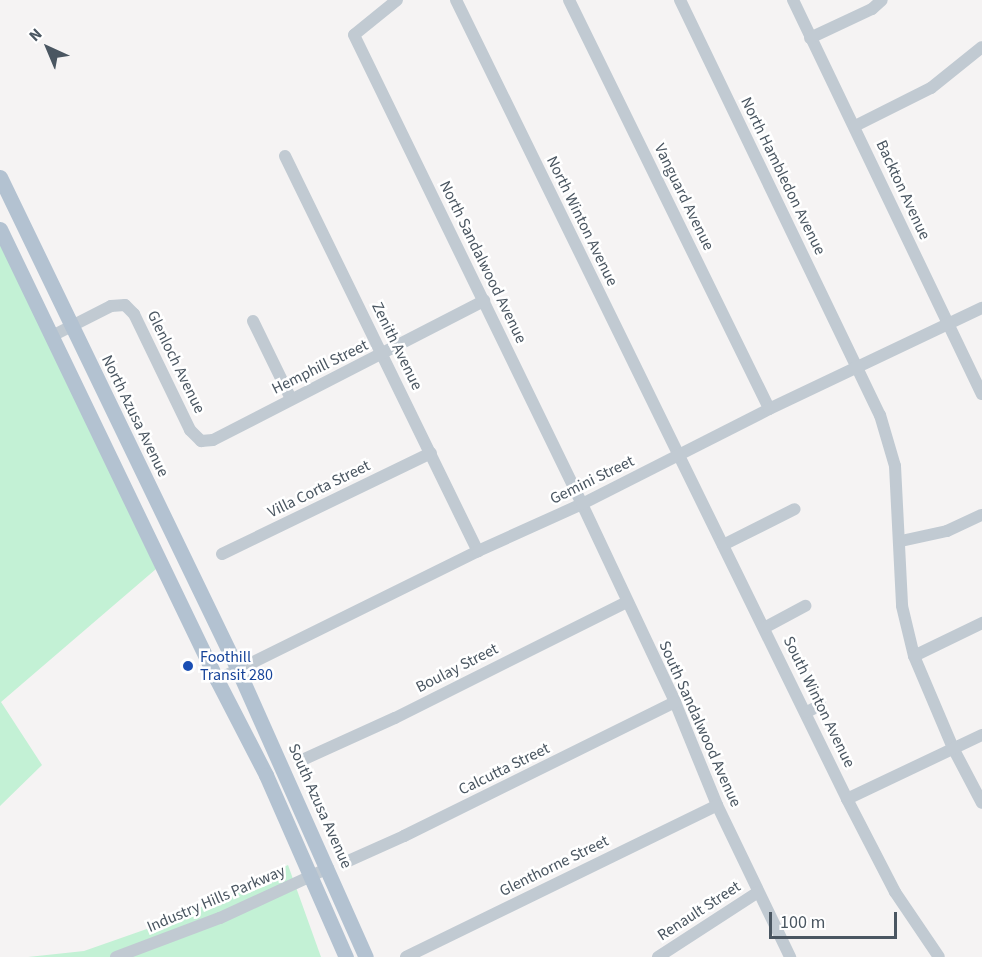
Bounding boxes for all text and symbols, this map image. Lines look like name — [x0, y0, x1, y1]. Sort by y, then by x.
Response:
north arrow — [18, 18, 78, 78]
text: N — [24, 23, 47, 47]
street label: North Hambledon Avenue — [736, 94, 830, 258]
street label: Backton Avenue — [872, 137, 934, 243]
street label: Vanguard Avenue — [650, 141, 718, 253]
street label: North Winton Avenue — [542, 153, 622, 289]
street label: North Sandalwood Avenue — [435, 178, 531, 346]
street label: Zenith Avenue — [367, 299, 427, 393]
street label: Glenloch Avenue — [143, 308, 209, 416]
street label: Hemphill Street — [269, 335, 371, 399]
street label: North Azusa Avenue — [97, 352, 173, 480]
street label: Gemini Street — [547, 451, 637, 509]
street label: Villa Corta Street — [265, 456, 373, 522]
street label: South Winton Avenue — [779, 633, 859, 771]
street label: South Sandalwood Avenue — [655, 638, 745, 810]
street label: Boulay Street — [413, 639, 501, 697]
place label: Foothill Transit 280 — [200, 647, 273, 685]
marker: Foothill Transit 280 — [181, 659, 195, 673]
street label: Calcutta Street — [455, 739, 553, 799]
street label: South Azusa Avenue — [284, 741, 356, 871]
street label: Glenthorne Street — [496, 831, 612, 901]
street label: Industry Hills Parkway — [144, 861, 288, 937]
street label: Renault Street — [654, 877, 744, 945]
scale bar — [772, 900, 900, 938]
text: 100 m — [780, 910, 825, 935]

